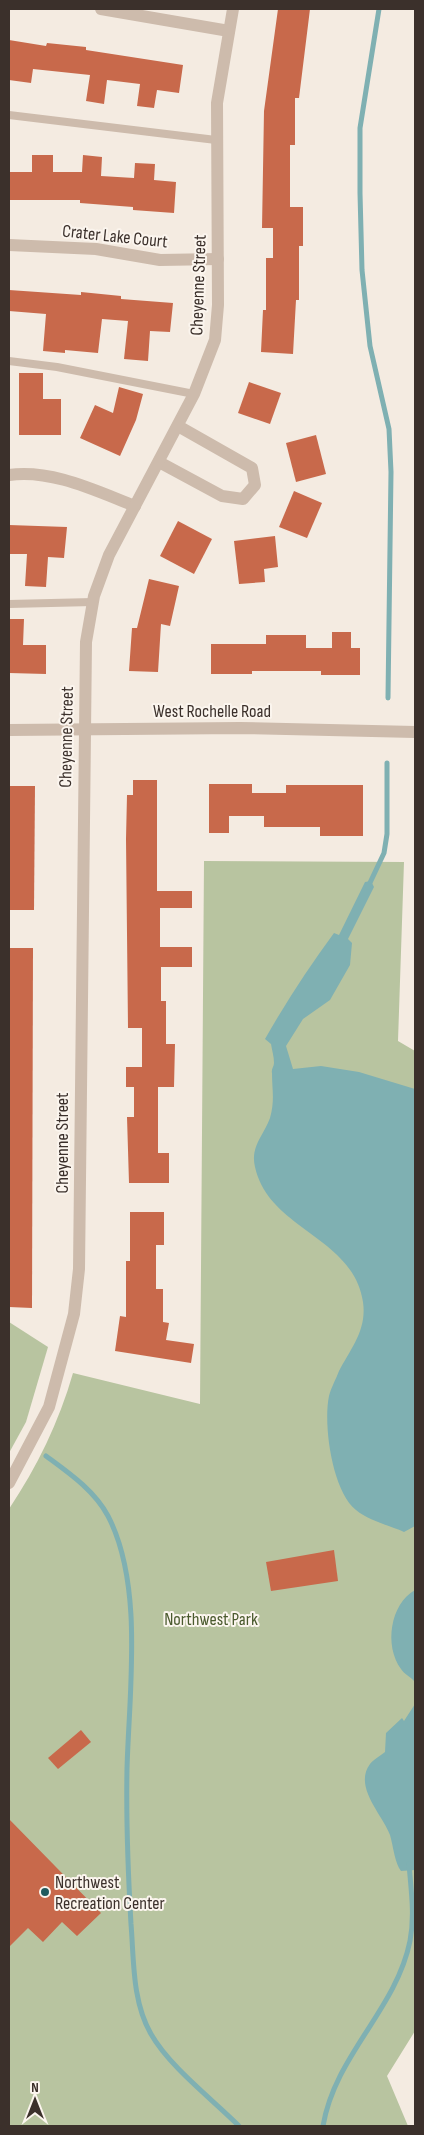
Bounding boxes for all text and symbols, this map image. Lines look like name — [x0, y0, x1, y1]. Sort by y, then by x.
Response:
street label: Crater Lake Court — [61, 221, 169, 253]
street label: Cheyenne Street — [186, 234, 211, 336]
street label: Cheyenne Street — [55, 686, 78, 788]
street label: West Rochelle Road — [153, 701, 271, 722]
street label: Cheyenne Street — [52, 1092, 73, 1194]
park label: Northwest Park — [164, 1609, 258, 1630]
place label: Northwest Recreation Center — [55, 1872, 165, 1914]
marker: Northwest Recreation Center — [39, 1886, 51, 1898]
north arrow — [10, 2075, 60, 2125]
text: N — [31, 2079, 39, 2096]

